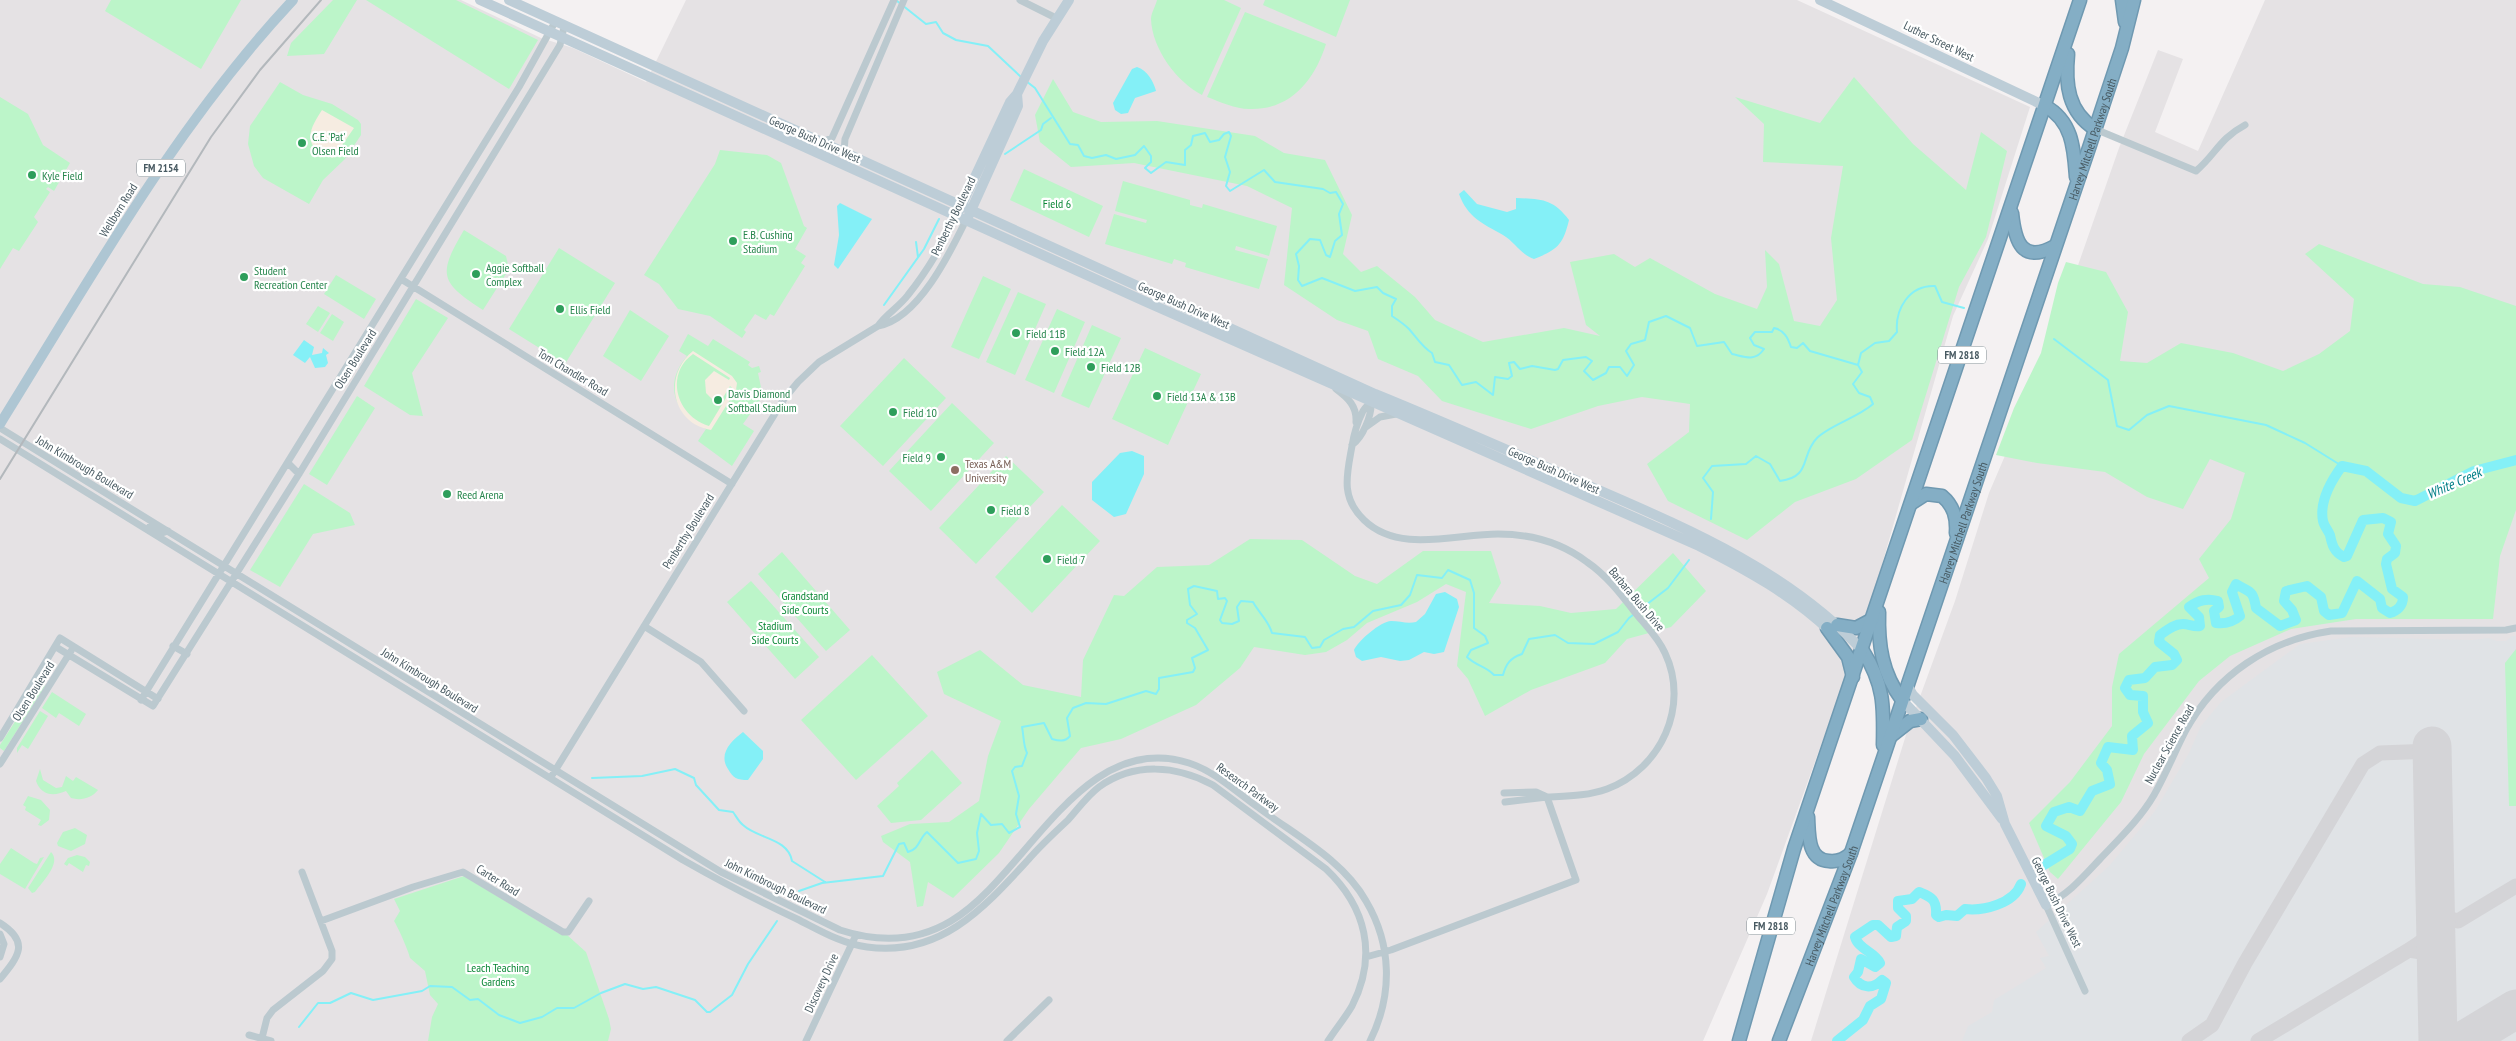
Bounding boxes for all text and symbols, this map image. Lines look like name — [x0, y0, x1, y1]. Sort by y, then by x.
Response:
street label: Luther Street West — [1901, 17, 1977, 65]
street label: Harvey Mitchell Parkway South — [2065, 76, 2119, 202]
street label: George Bush Drive West — [767, 112, 864, 166]
place label: C.E. 'Pat' Olsen Field — [312, 129, 359, 158]
marker: C.E. 'Pat' Olsen Field — [296, 137, 308, 149]
road number: FM 2154 — [137, 160, 185, 177]
place label: Kyle Field — [42, 168, 83, 183]
marker: Kyle Field — [26, 169, 38, 181]
street label: Penberthy Boulevard — [927, 174, 979, 258]
street label: Wellborn Road — [96, 181, 140, 239]
park label: Field 6 — [1043, 196, 1071, 211]
place label: E.B. Cushing Stadium — [743, 227, 793, 256]
marker: E.B. Cushing Stadium — [727, 235, 739, 247]
place label: Aggie Softball Complex — [486, 260, 544, 289]
place label: Student Recreation Center — [254, 263, 328, 292]
marker: Aggie Softball Complex — [470, 268, 482, 280]
marker: Student Recreation Center — [238, 271, 250, 283]
street label: George Bush Drive West — [1136, 278, 1233, 332]
place label: Ellis Field — [570, 302, 610, 317]
marker: Ellis Field — [554, 303, 566, 315]
street label: Olsen Boulevard — [331, 326, 379, 392]
place label: Field 11B — [1026, 326, 1066, 341]
marker: Field 11B — [1010, 327, 1022, 339]
place label: Field 12A — [1065, 344, 1105, 359]
street label: Tom Chandler Road — [535, 345, 611, 399]
marker: Field 12A — [1049, 345, 1061, 357]
road number: FM 2818 — [1938, 346, 1986, 364]
place label: Field 12B — [1101, 360, 1141, 375]
marker: Field 12B — [1085, 361, 1097, 373]
place label: Davis Diamond Softball Stadium — [728, 386, 797, 415]
place label: Field 13A & 13B — [1167, 389, 1236, 404]
marker: Field 13A & 13B — [1151, 390, 1163, 402]
marker: Davis Diamond Softball Stadium — [712, 394, 724, 406]
place label: Field 10 — [903, 405, 937, 420]
marker: Field 10 — [887, 406, 899, 418]
street label: John Kimbrough Boulevard — [33, 431, 136, 502]
street label: George Bush Drive West — [1506, 443, 1603, 497]
place label: Field 9 — [903, 450, 931, 465]
marker: Field 9 — [935, 451, 947, 463]
place label: Texas A&M University — [965, 456, 1011, 485]
street label: Harvey Mitchell Parkway South — [1935, 460, 1990, 585]
water label: White Creek — [2424, 462, 2486, 503]
marker: Texas A&M University — [949, 464, 961, 476]
place label: Reed Arena — [457, 487, 504, 502]
marker: Reed Arena — [441, 488, 453, 500]
street label: Penberthy Boulevard — [659, 491, 717, 571]
place label: Field 8 — [1001, 503, 1029, 518]
marker: Field 8 — [985, 504, 997, 516]
place label: Field 7 — [1057, 552, 1085, 567]
marker: Field 7 — [1041, 553, 1053, 565]
street label: Barbara Bush Drive — [1606, 564, 1668, 634]
park label: Grandstand Side Courts — [781, 588, 829, 617]
park label: Stadium Side Courts — [752, 618, 798, 647]
street label: John Kimbrough Boulevard — [378, 644, 481, 716]
street label: Olsen Boulevard — [9, 658, 57, 724]
street label: Nuclear Science Road — [2141, 702, 2197, 786]
street label: Research Parkway — [1214, 759, 1283, 815]
street label: Harvey Mitchell Parkway South — [1801, 844, 1860, 968]
street label: George Bush Drive West — [2029, 854, 2086, 950]
street label: John Kimbrough Boulevard — [722, 855, 829, 917]
street label: Carter Road — [474, 861, 522, 899]
road number: FM 2818 — [1747, 918, 1795, 934]
street label: Discovery Drive — [801, 951, 841, 1015]
park label: Leach Teaching Gardens — [467, 960, 529, 989]

